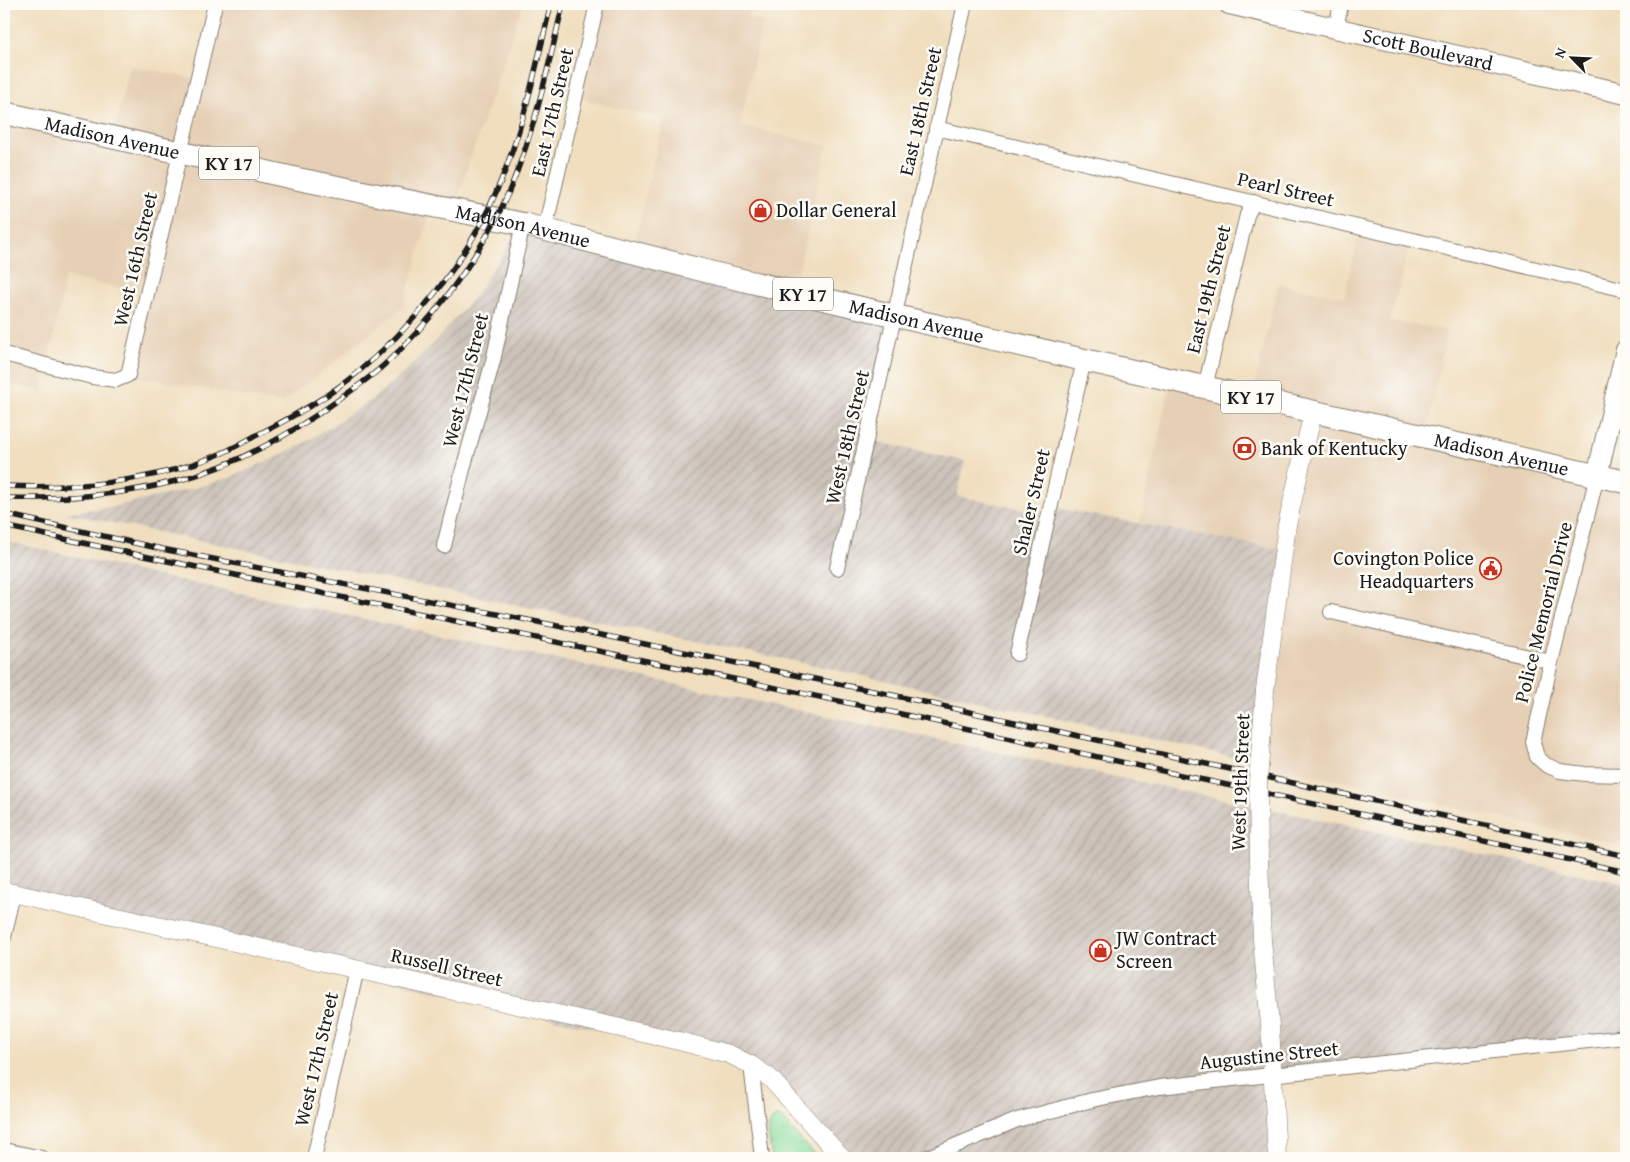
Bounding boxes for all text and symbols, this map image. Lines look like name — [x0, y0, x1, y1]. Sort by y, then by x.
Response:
street label: Scott Boulevard — [1360, 20, 1496, 77]
north arrow — [1548, 32, 1598, 82]
street label: East 18th Street — [891, 44, 948, 178]
text: N — [1549, 44, 1571, 61]
street label: East 17th Street — [523, 45, 580, 179]
street label: Madison Avenue — [42, 108, 183, 166]
road number: KY 17 — [199, 146, 259, 180]
street label: Pearl Street — [1235, 163, 1337, 214]
street label: West 16th Street — [105, 189, 164, 329]
place label: Dollar General — [776, 195, 897, 224]
street label: Madison Avenue — [453, 196, 594, 255]
shop icon: Dollar General — [748, 198, 772, 222]
street label: East 19th Street — [1178, 222, 1237, 356]
road number: KY 17 — [773, 278, 833, 310]
street label: Madison Avenue — [846, 290, 987, 350]
street label: West 17th Street — [434, 310, 495, 450]
street label: West 18th Street — [817, 367, 876, 507]
road number: KY 17 — [1221, 381, 1281, 414]
street label: Madison Avenue — [1431, 424, 1572, 483]
place label: Bank of Kentucky — [1261, 433, 1408, 462]
bank icon: Bank of Kentucky — [1233, 436, 1257, 460]
street label: Shaler Street — [1004, 446, 1057, 558]
street label: Police Memorial Drive — [1506, 518, 1579, 705]
place label: Covington Police Headquarters — [1333, 543, 1474, 595]
public building icon: Covington Police Headquarters — [1478, 557, 1502, 581]
street label: West 19th Street — [1223, 713, 1256, 851]
place label: JW Contract Screen — [1113, 923, 1217, 975]
shop icon: JW Contract Screen — [1088, 938, 1112, 962]
street label: Russell Street — [388, 940, 506, 993]
street label: West 17th Street — [286, 989, 345, 1129]
street label: Augustine Street — [1198, 1033, 1340, 1076]

